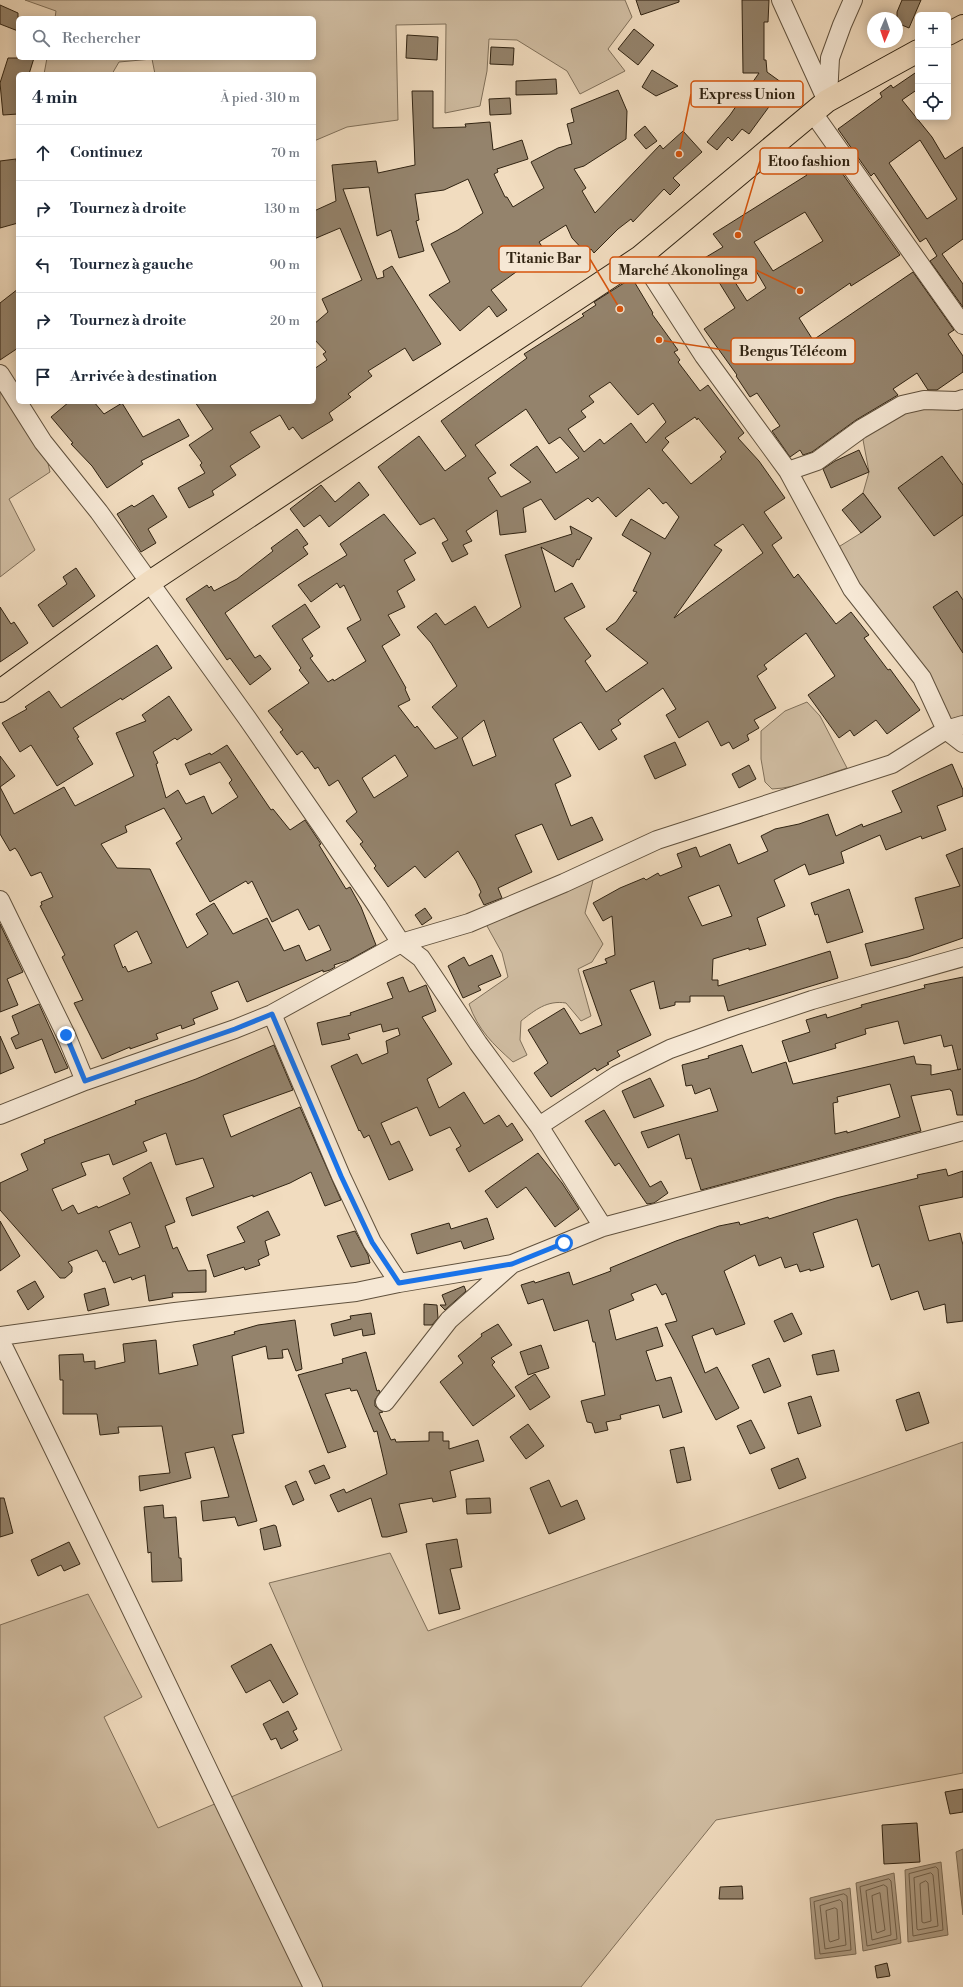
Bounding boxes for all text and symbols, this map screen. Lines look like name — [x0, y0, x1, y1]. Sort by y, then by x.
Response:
north arrow — [867, 12, 903, 48]
map controls — [915, 12, 951, 120]
button: + — [915, 12, 951, 48]
search box — [16, 16, 316, 60]
icon: search — [30, 27, 52, 49]
text: Rechercher — [62, 29, 141, 48]
button: − — [915, 48, 951, 84]
callout: Express Union — [691, 81, 803, 107]
button: locate — [915, 84, 951, 120]
text: Express Union — [699, 86, 796, 104]
text: 4 min — [32, 87, 77, 109]
text: À pied · 310 m — [220, 90, 300, 106]
icon: ahead — [32, 142, 54, 164]
text: Continuez — [70, 143, 142, 162]
text: 70 m — [271, 145, 300, 161]
callout: Etoo fashion — [760, 148, 858, 174]
text: Etoo fashion — [768, 153, 850, 171]
icon: right — [32, 198, 54, 220]
text: Tournez à droite — [70, 199, 186, 218]
text: 130 m — [265, 201, 300, 217]
callout: Titanic Bar — [499, 246, 590, 272]
text: Titanic Bar — [506, 250, 582, 268]
icon: left — [32, 254, 54, 276]
text: Tournez à gauche — [70, 255, 193, 274]
text: 90 m — [269, 257, 300, 273]
callout: Marché Akonolinga — [610, 257, 756, 283]
text: Marché Akonolinga — [618, 262, 748, 280]
icon: right — [32, 310, 54, 332]
text: Tournez à droite — [70, 311, 186, 330]
text: 20 m — [270, 313, 300, 329]
callout: Bengus Télécom — [731, 338, 855, 364]
text: Bengus Télécom — [739, 343, 847, 361]
icon: arrive — [32, 366, 54, 388]
text: Arrivée à destination — [70, 367, 217, 386]
route end — [57, 1026, 75, 1044]
route start — [555, 1234, 573, 1252]

